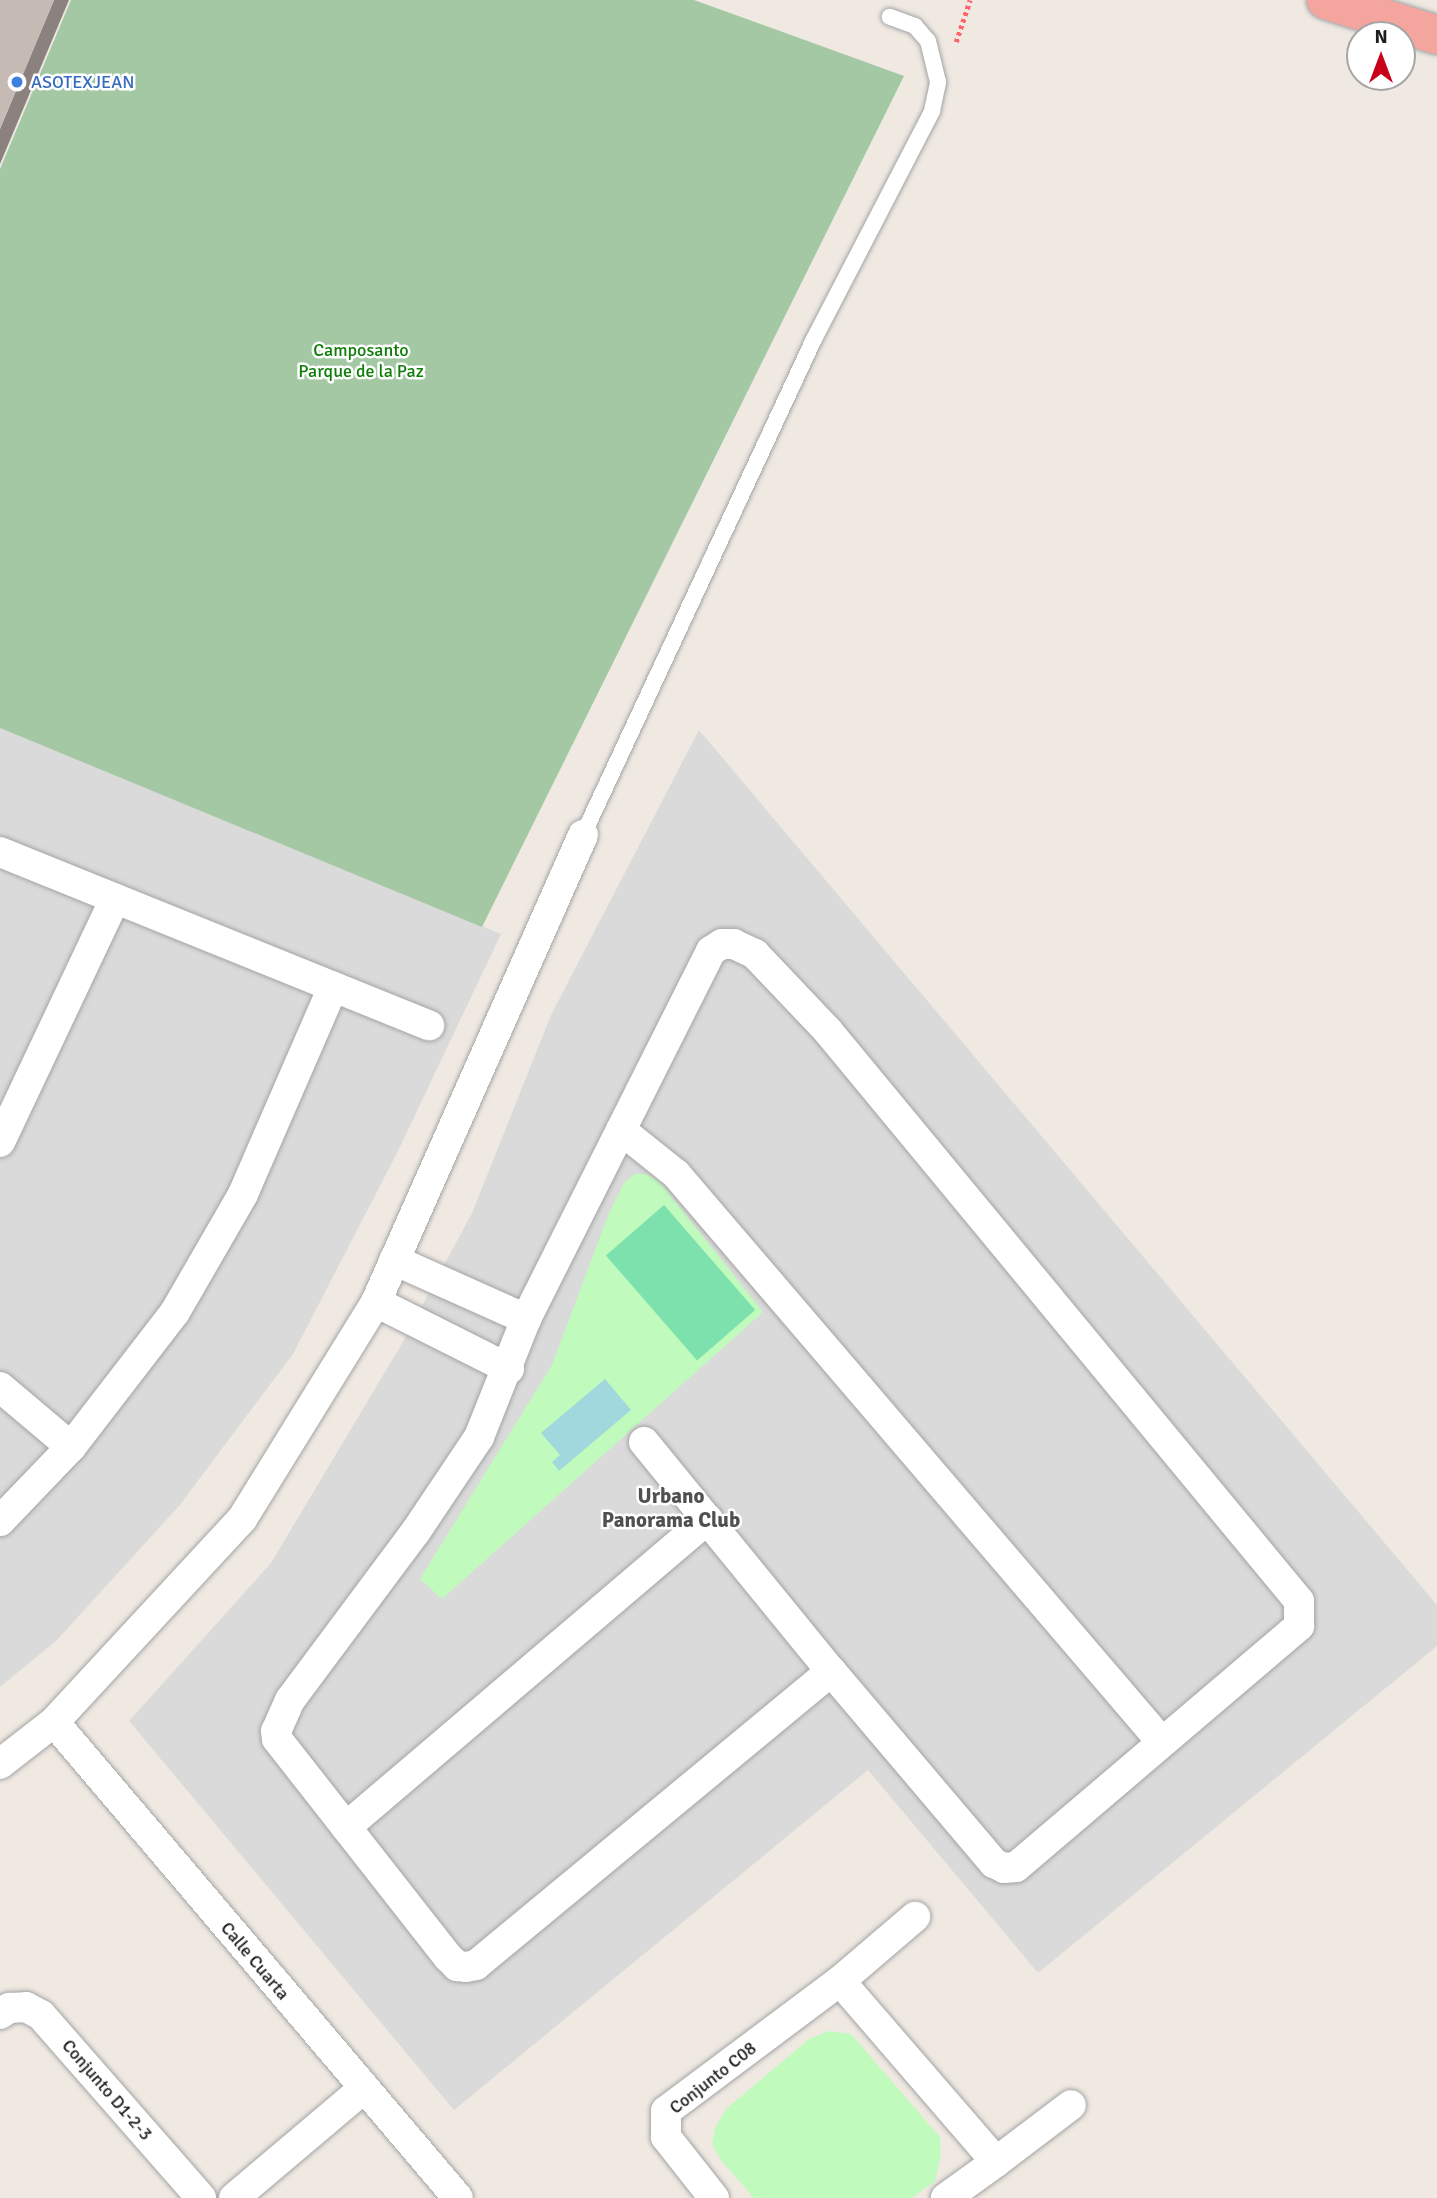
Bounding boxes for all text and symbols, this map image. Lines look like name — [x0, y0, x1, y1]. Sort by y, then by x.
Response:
north arrow — [1346, 21, 1416, 91]
text: N — [1374, 25, 1388, 49]
place label: ASOTEXJEAN — [31, 71, 134, 93]
marker: ASOTEXJEAN — [9, 74, 25, 90]
park label: Camposanto Parque de la Paz — [298, 340, 424, 382]
district label: Urbano Panorama Club — [602, 1483, 740, 1533]
street label: Calle Cuarta — [216, 1918, 294, 2004]
street label: Conjunto D1-2-3 — [57, 2035, 157, 2145]
street label: Conjunto C08 — [665, 2037, 761, 2119]

